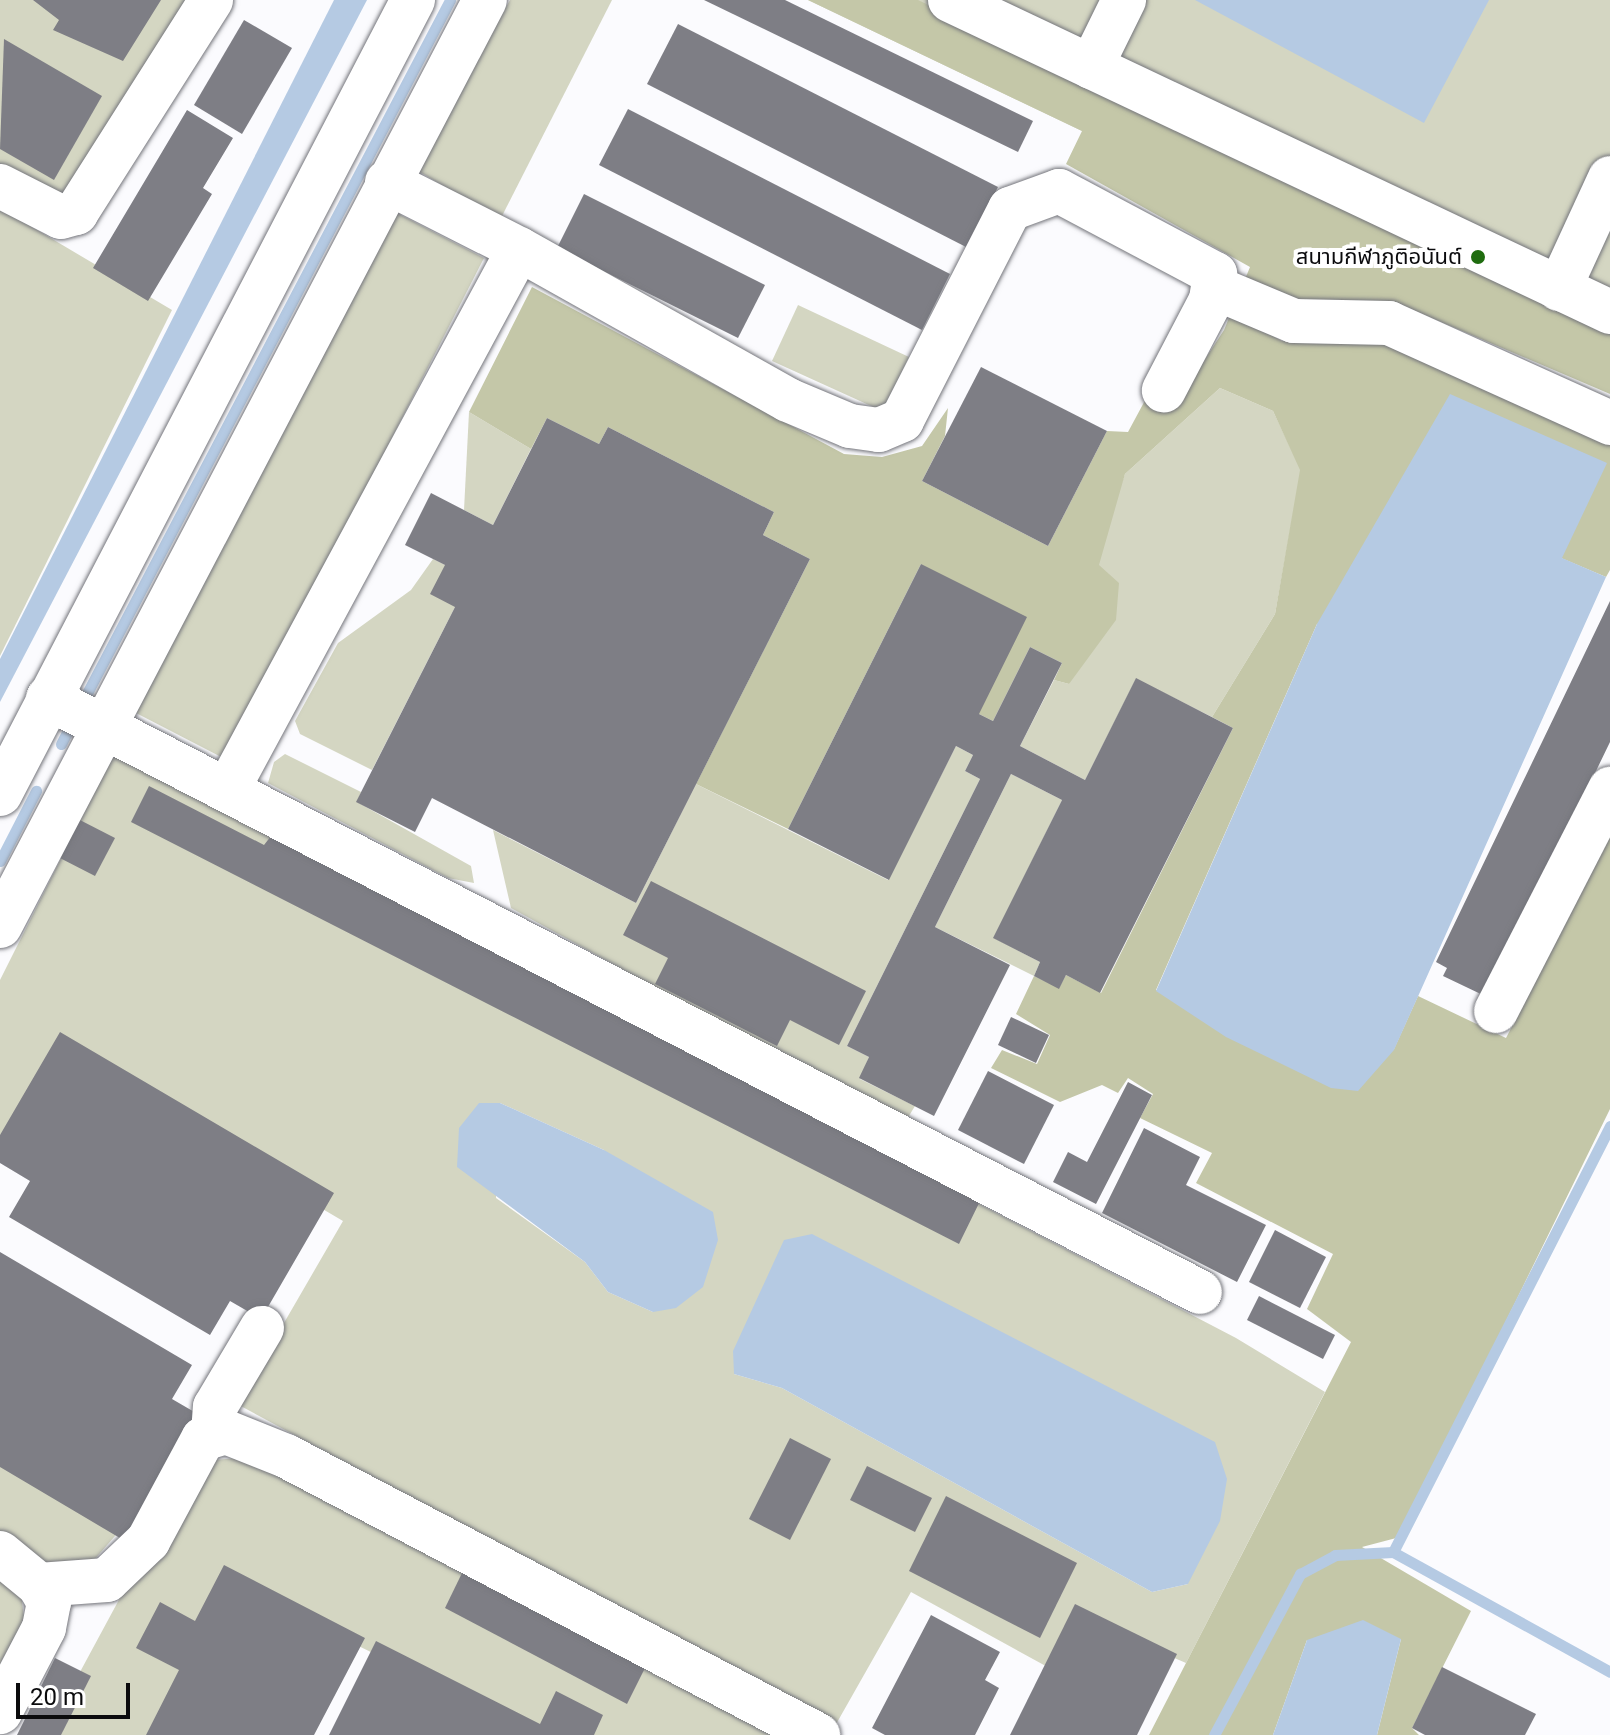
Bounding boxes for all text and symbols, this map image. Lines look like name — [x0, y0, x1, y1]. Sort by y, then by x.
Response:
place label: สนามกีฬาภูติอนันต์ — [1296, 244, 1462, 270]
marker: สนามกีฬาภูติอนันต์ — [1469, 248, 1487, 266]
scale bar — [20, 1667, 134, 1717]
text: 20 m — [30, 1683, 84, 1711]

